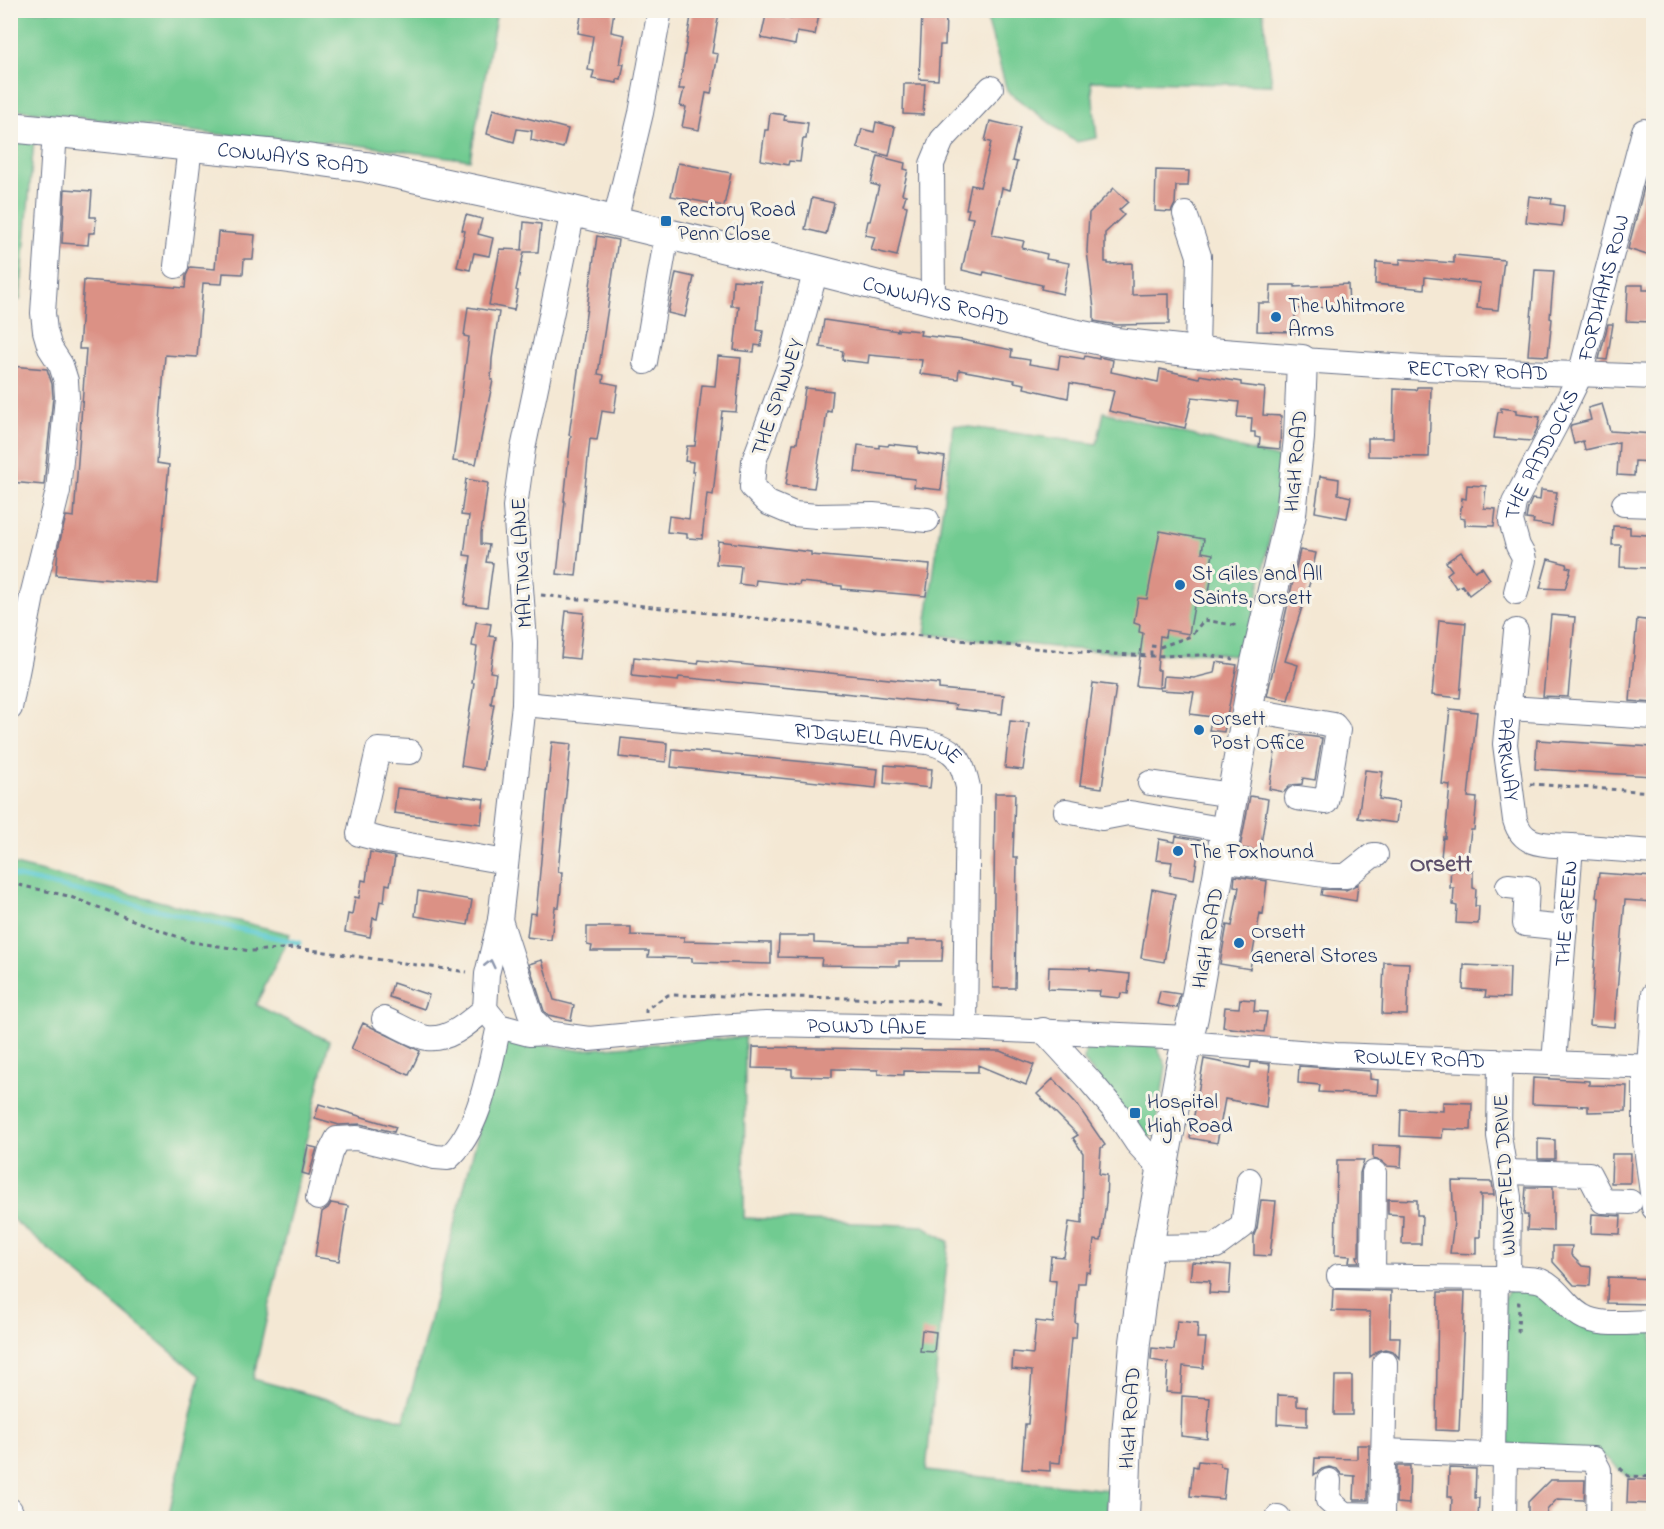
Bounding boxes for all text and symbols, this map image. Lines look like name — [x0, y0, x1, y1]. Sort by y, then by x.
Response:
street label: CONWAY'S ROAD — [216, 136, 371, 184]
place label: Rectory Road Penn Close — [678, 196, 796, 250]
street label: FORDHAMS ROW — [1571, 212, 1638, 365]
marker: Rectory Road Penn Close — [659, 214, 673, 228]
street label: CONWAYS ROAD — [859, 269, 1012, 336]
place label: The Whitmore Arms — [1288, 292, 1405, 346]
marker: The Whitmore Arms — [1269, 310, 1283, 324]
street label: THE SPINNEY — [745, 335, 813, 460]
street label: RECTORY ROAD — [1406, 354, 1549, 390]
street label: THE PADDOCKS — [1499, 385, 1588, 522]
street label: HIGH ROAD — [1278, 409, 1316, 513]
street label: MALTING LANE — [505, 497, 541, 629]
place label: St Giles and All Saints, Orsett — [1192, 560, 1322, 614]
marker: St Giles and All Saints, Orsett — [1173, 578, 1187, 592]
place label: Orsett Post Office — [1211, 705, 1305, 759]
street label: RIDGWELL AVENUE — [793, 716, 969, 772]
street label: PARKWAY — [1488, 716, 1525, 804]
marker: Orsett Post Office — [1192, 723, 1206, 737]
place label: The Foxhound — [1190, 838, 1314, 868]
marker: The Foxhound — [1171, 844, 1185, 858]
district label: Orsett — [1410, 848, 1473, 883]
street label: THE GREEN — [1549, 859, 1587, 968]
street label: HIGH ROAD — [1185, 886, 1233, 991]
place label: Orsett General Stores — [1251, 918, 1378, 972]
marker: Orsett General Stores — [1232, 936, 1246, 950]
one-way arrow — [482, 959, 495, 969]
street label: POUND LANE — [806, 1012, 927, 1044]
street label: ROWLEY ROAD — [1353, 1043, 1486, 1078]
place label: Hospital High Road — [1147, 1088, 1233, 1144]
street label: WINGFIELD DRIVE — [1487, 1093, 1525, 1256]
marker: Hospital High Road — [1128, 1106, 1142, 1120]
street label: HIGH ROAD — [1112, 1366, 1150, 1470]

